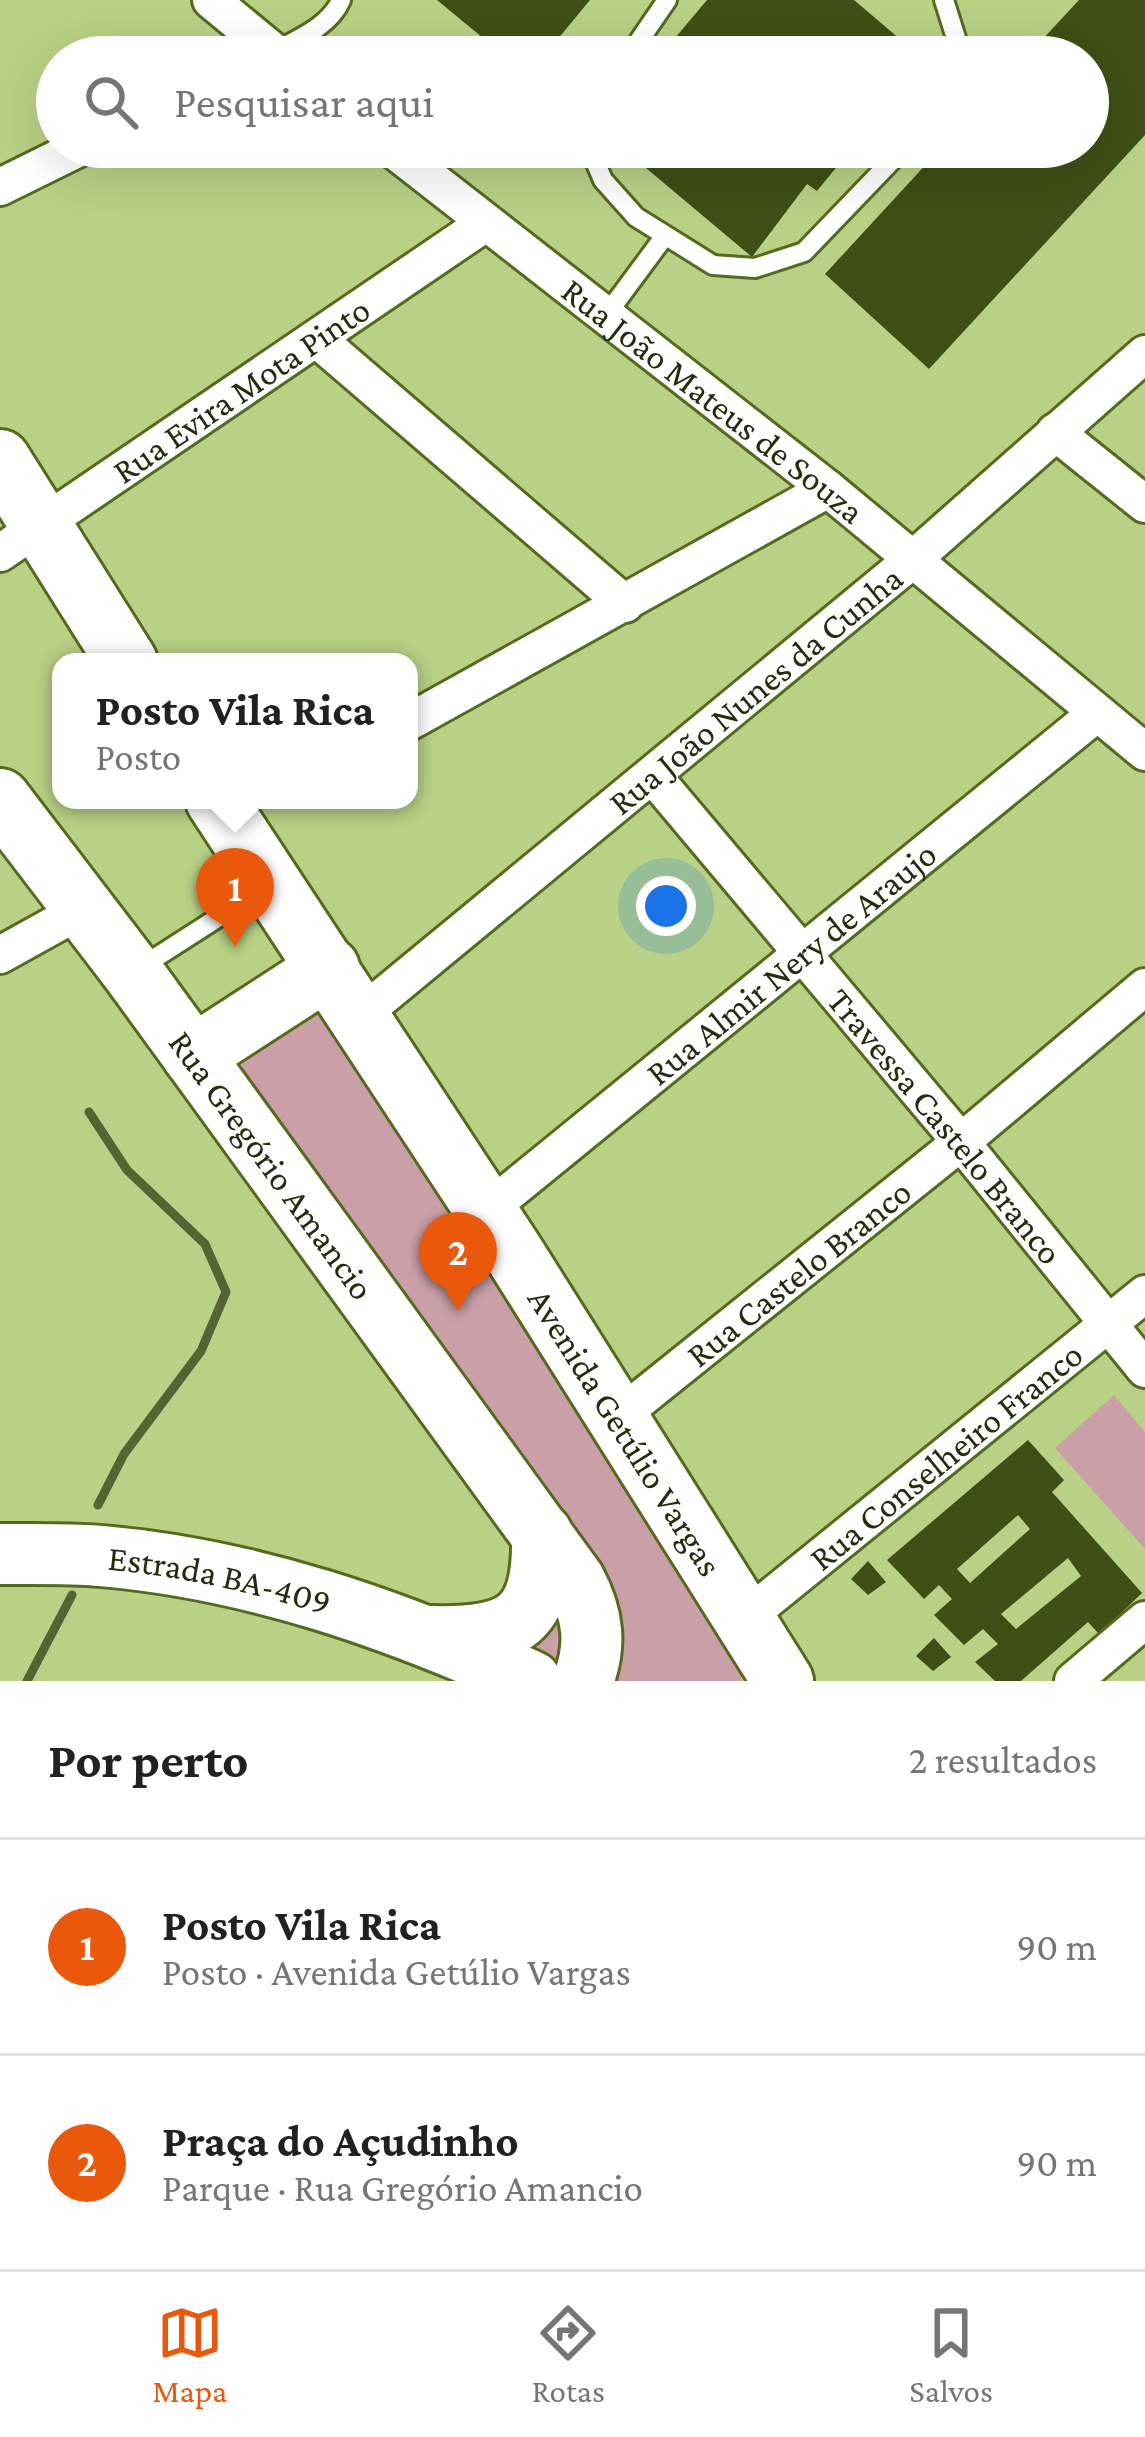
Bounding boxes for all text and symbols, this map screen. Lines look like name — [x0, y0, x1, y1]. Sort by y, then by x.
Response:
search box — [36, 36, 1109, 168]
icon: search — [78, 69, 144, 135]
text: Pesquisar aqui — [174, 77, 434, 127]
street label: Rua João Mateus de Souza — [554, 270, 872, 532]
street label: Rua Evira Mota Pinto — [105, 289, 377, 492]
street label: Rua João Nunes da Cunha — [601, 558, 910, 823]
popup — [52, 653, 418, 809]
text: Posto Vila Rica — [96, 685, 374, 735]
text: Posto — [96, 735, 181, 778]
street label: Rua Almir Nery de Araujo — [638, 834, 944, 1093]
pin: 1 — [196, 848, 274, 947]
your location — [636, 876, 696, 936]
street label: Travessa Castelo Branco — [819, 980, 1071, 1272]
street label: Rua Gregório Amancio — [161, 1023, 382, 1307]
street label: Rua Castelo Branco — [679, 1171, 919, 1375]
pin: 2 — [419, 1212, 497, 1311]
street label: Avenida Getúlio Vargas — [520, 1281, 730, 1583]
street label: Rua Conselheiro Franco — [802, 1334, 1091, 1579]
street label: Estrada BA-409 — [106, 1538, 336, 1623]
text: Por perto — [48, 1731, 249, 1788]
text: 2 resultados — [909, 1738, 1097, 1781]
text: Posto Vila Rica — [162, 1900, 441, 1950]
text: 1 — [80, 1925, 94, 1968]
text: 90 m — [1016, 1925, 1097, 1968]
text: Posto · Avenida Getúlio Vargas — [162, 1950, 631, 1993]
text: Praça do Açudinho — [162, 2116, 519, 2166]
text: 2 — [77, 2141, 97, 2184]
text: 90 m — [1016, 2141, 1097, 2184]
text: Parque · Rua Gregório Amancio — [162, 2166, 643, 2209]
tab: Mapa — [152, 2300, 227, 2409]
tab: Rotas — [532, 2300, 605, 2409]
tab: Salvos — [909, 2300, 993, 2409]

